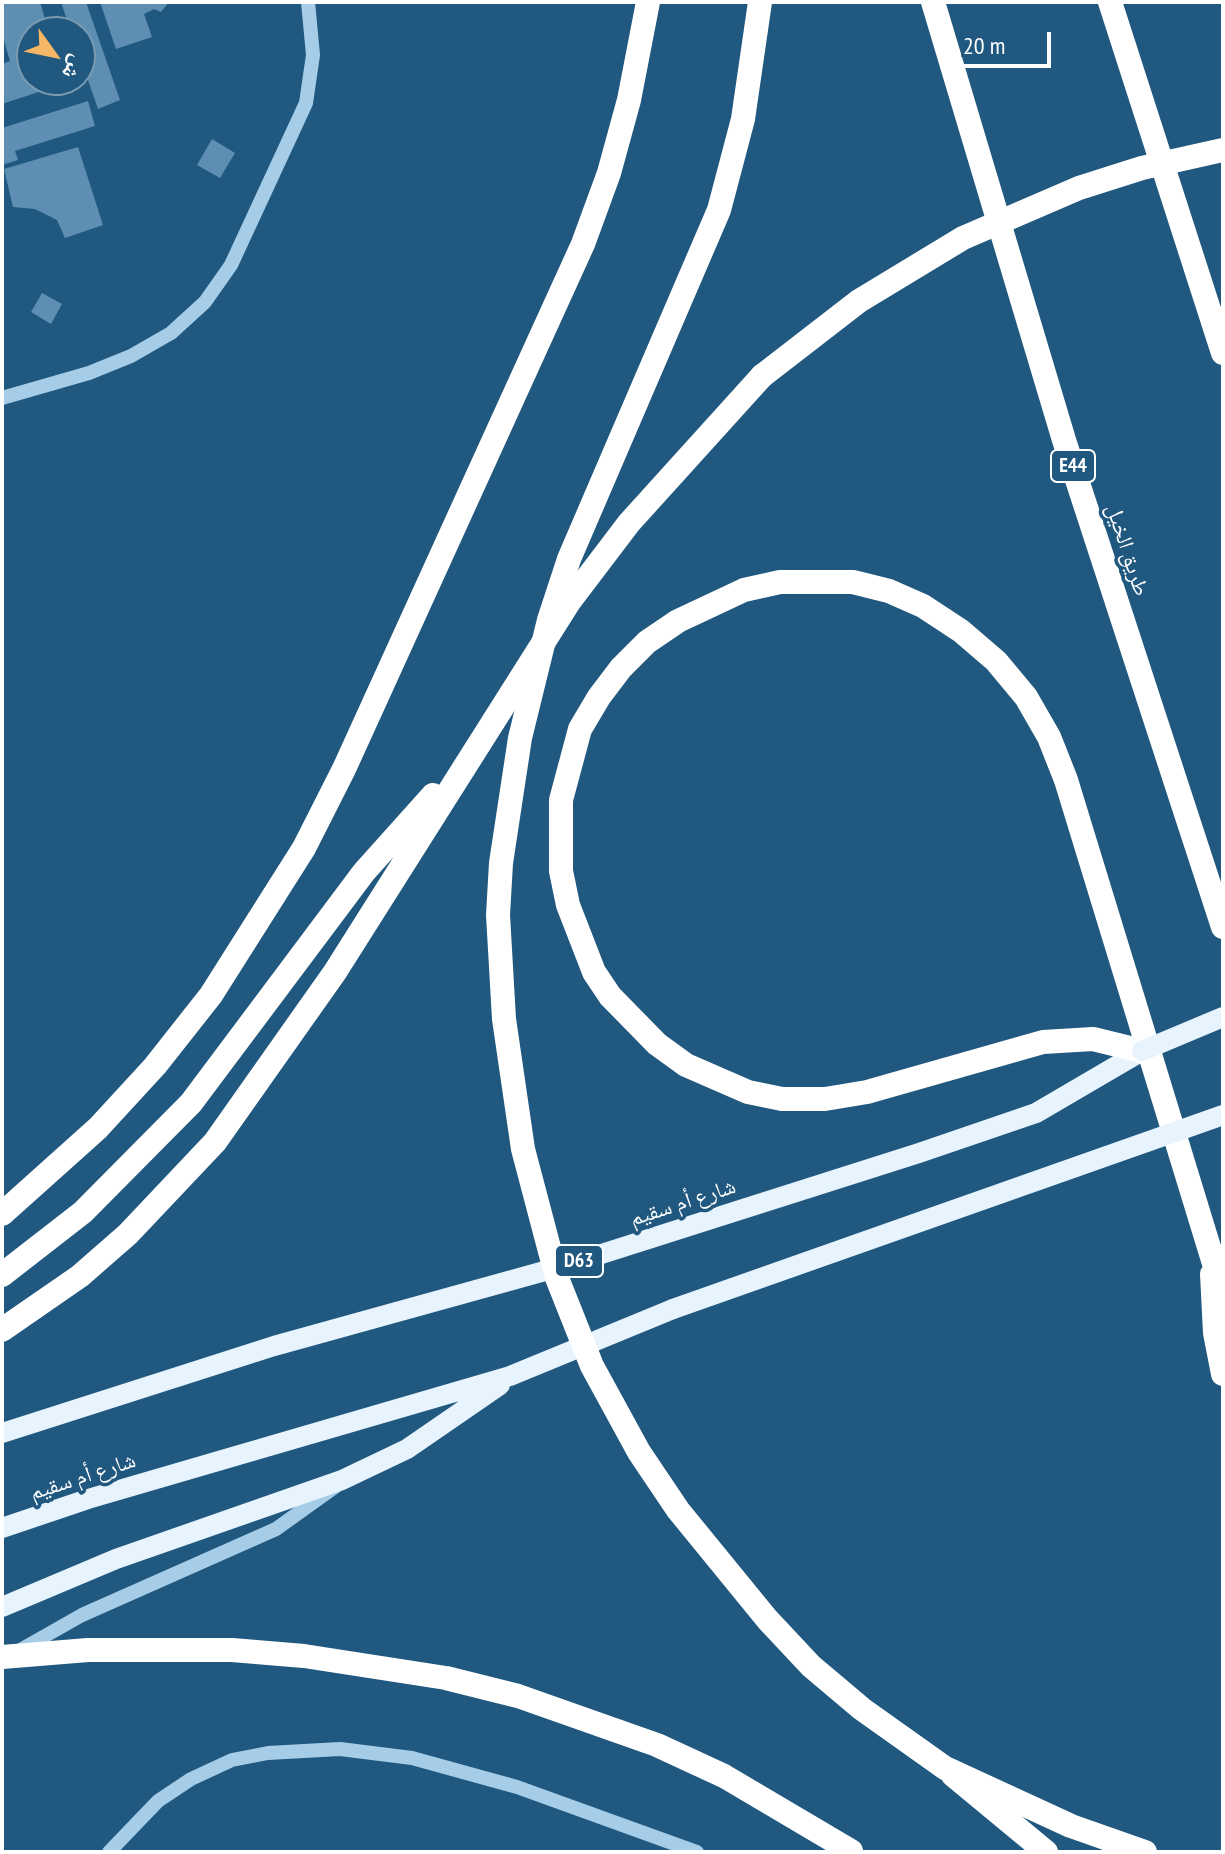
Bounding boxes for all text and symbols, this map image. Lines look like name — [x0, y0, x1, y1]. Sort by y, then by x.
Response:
north arrow — [16, 16, 96, 96]
scale bar — [953, 16, 1055, 66]
text: 20 m — [963, 30, 1005, 61]
text: ش — [56, 51, 93, 85]
road number: E44 — [1051, 450, 1095, 482]
street label: طريق الخيل — [1100, 501, 1154, 599]
street label: شارع أم سقيم — [627, 1174, 739, 1232]
road number: D63 — [555, 1245, 603, 1277]
street label: شارع أم سقيم — [27, 1448, 139, 1506]

